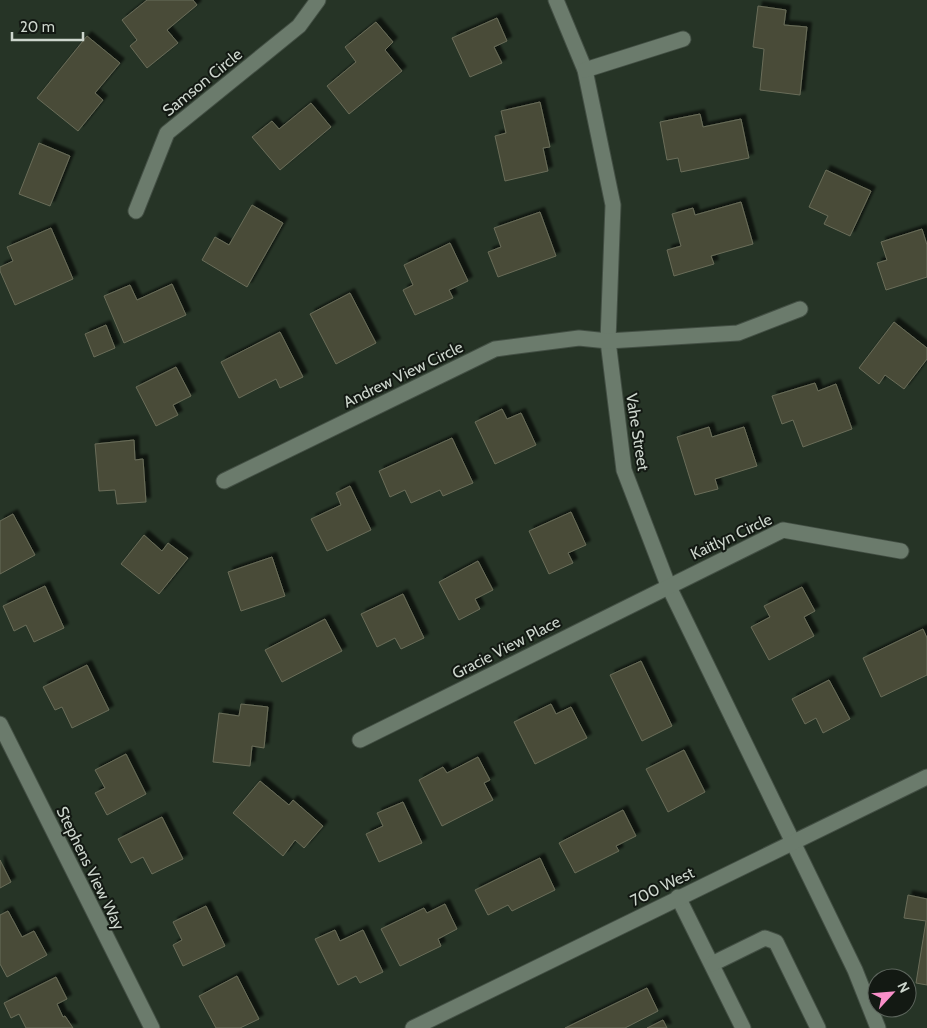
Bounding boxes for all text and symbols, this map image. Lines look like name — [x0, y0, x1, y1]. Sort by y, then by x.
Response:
scale bar — [12, 10, 84, 42]
text: 20 m — [20, 18, 55, 36]
street label: Samson Circle — [159, 45, 246, 120]
street label: Andrew View Circle — [340, 337, 466, 412]
street label: Vahe Street — [622, 392, 653, 473]
street label: Kaitlyn Circle — [688, 509, 775, 564]
street label: Gracie View Place — [449, 612, 563, 683]
street label: Stephens View Way — [52, 803, 129, 933]
street label: 700 West — [627, 863, 698, 910]
north arrow — [867, 968, 917, 1018]
text: N — [893, 979, 914, 996]

